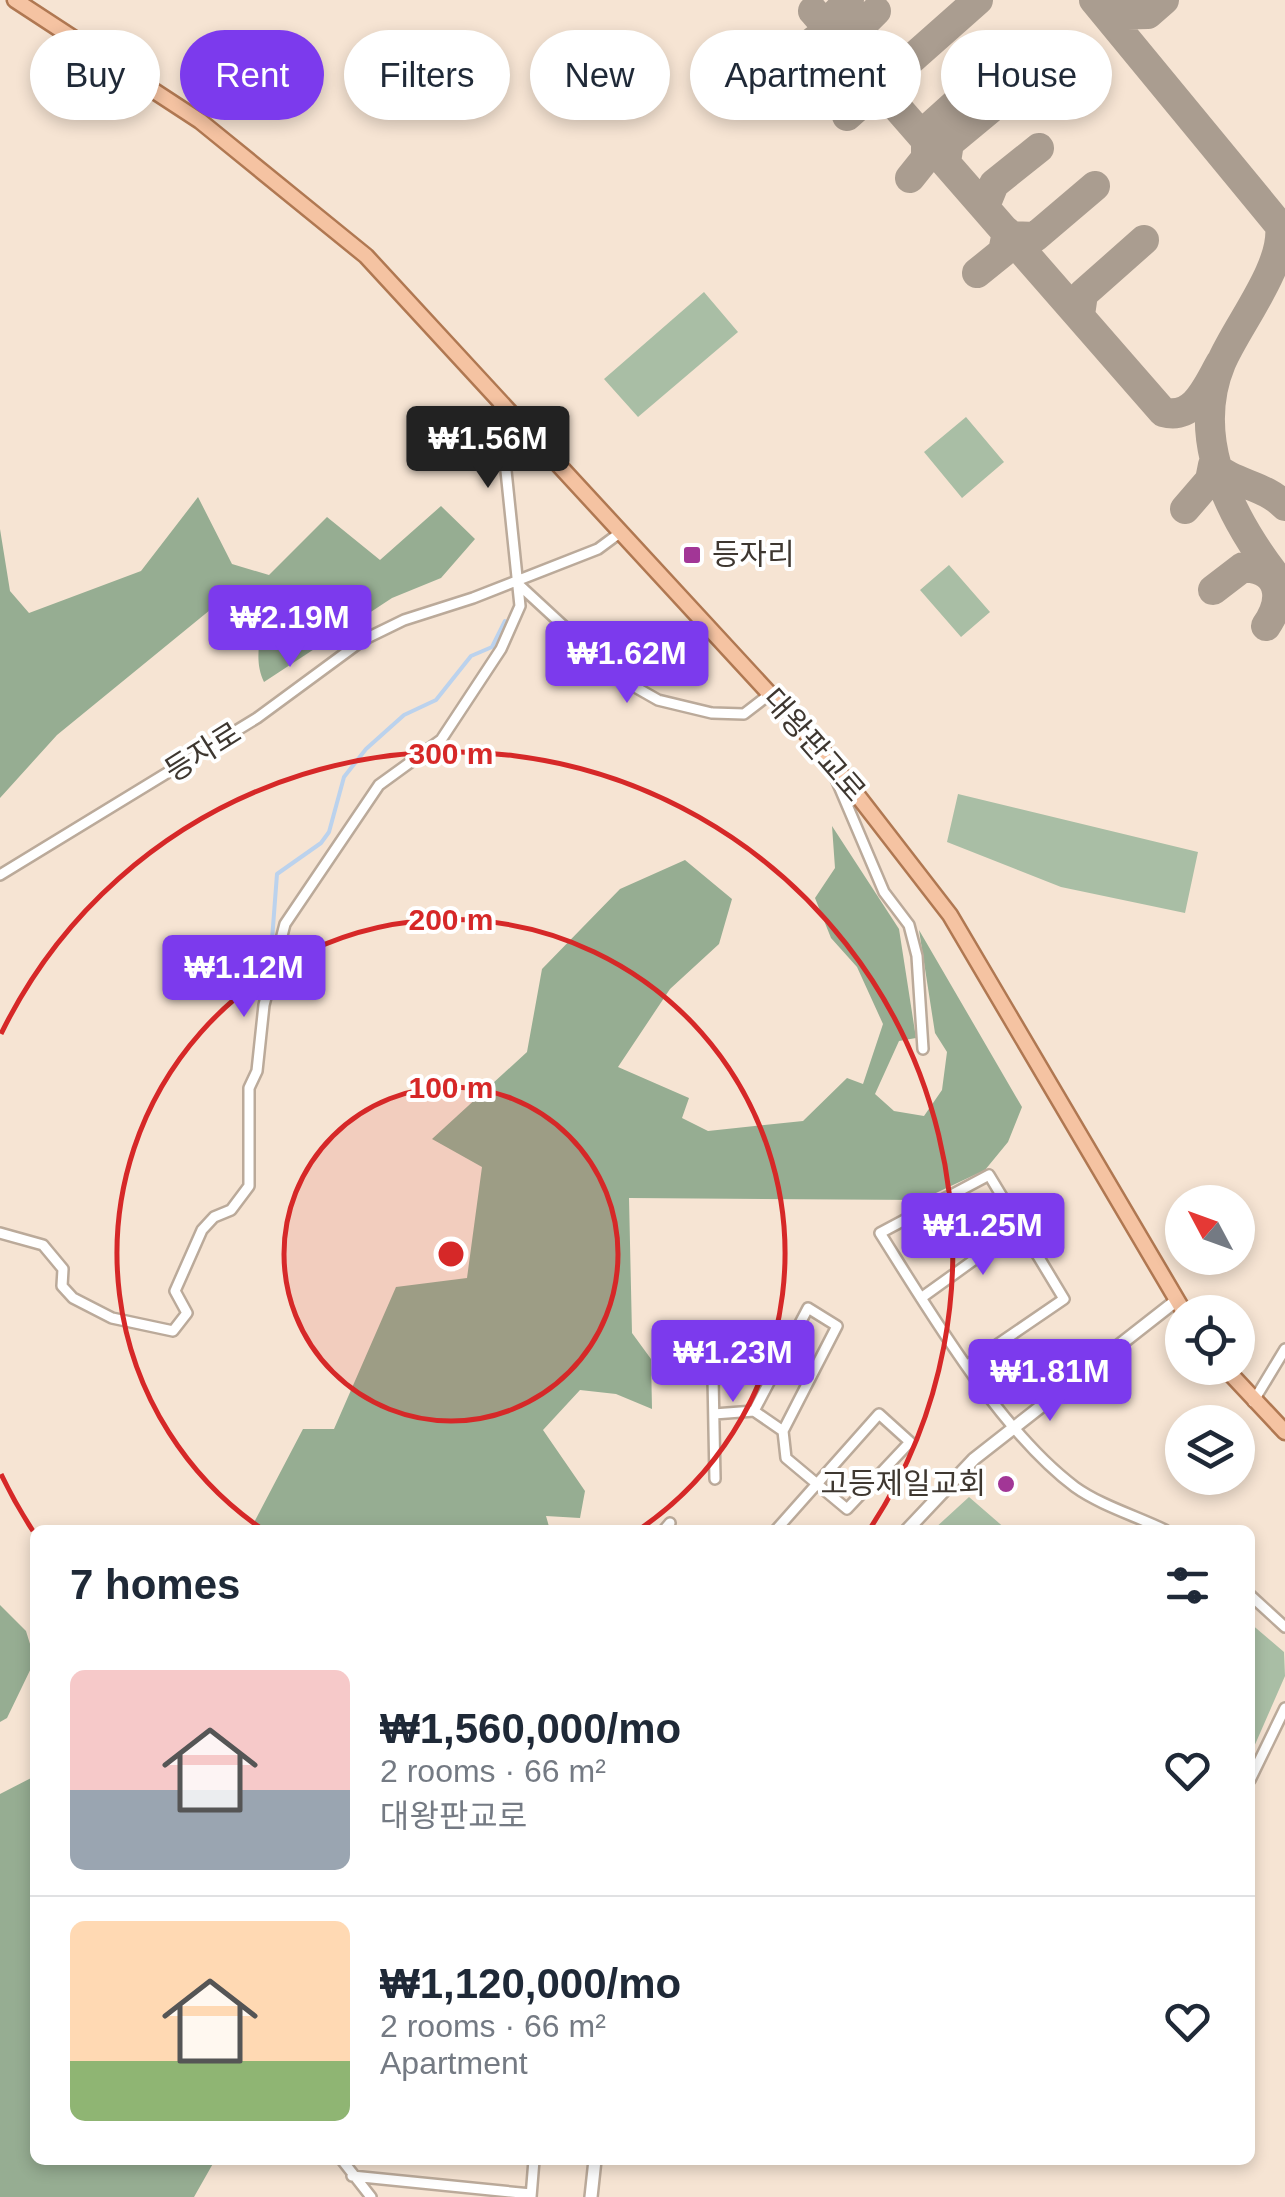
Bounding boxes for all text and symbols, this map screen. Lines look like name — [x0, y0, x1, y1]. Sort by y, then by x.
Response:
chip: Buy — [30, 30, 160, 120]
chip: Rent — [180, 30, 324, 120]
chip: Filters — [344, 30, 510, 120]
chip: New — [530, 30, 670, 120]
chip: Apartment — [690, 30, 921, 120]
chip: House — [941, 30, 1112, 120]
pin: ₩1.56M — [407, 406, 569, 491]
text: ₩1.56M — [428, 420, 548, 456]
place label: 등자리 — [712, 538, 795, 571]
marker: 등자리 — [681, 544, 703, 566]
pin: ₩2.19M — [209, 585, 371, 670]
text: ₩2.19M — [230, 599, 350, 635]
pin: ₩1.62M — [546, 621, 708, 706]
text: ₩1.62M — [567, 635, 687, 671]
street label: 대왕판교로 — [757, 682, 872, 808]
street label: 등자로 — [159, 716, 247, 788]
text: 300 m — [408, 737, 494, 770]
text: 200 m — [408, 903, 494, 936]
pin: ₩1.12M — [163, 935, 325, 1020]
text: ₩1.12M — [184, 949, 304, 985]
text: 100 m — [408, 1071, 494, 1104]
north arrow — [1165, 1185, 1255, 1275]
map controls — [1165, 1185, 1255, 1495]
pin: ₩1.25M — [902, 1193, 1064, 1278]
text: ₩1.25M — [923, 1207, 1043, 1243]
centre of rings — [433, 1236, 469, 1272]
button: locate — [1165, 1295, 1255, 1385]
pin: ₩1.23M — [652, 1320, 814, 1405]
text: ₩1.23M — [673, 1334, 793, 1370]
pin: ₩1.81M — [969, 1339, 1131, 1424]
text: ₩1.81M — [990, 1353, 1110, 1389]
button: layers — [1165, 1405, 1255, 1495]
place label: 고등제일교회 — [820, 1467, 986, 1500]
marker: 고등제일교회 — [995, 1473, 1017, 1495]
icon: filters — [1160, 1558, 1215, 1613]
text: 7 homes — [70, 1561, 240, 1608]
text: ₩1,560,000/mo — [380, 1705, 681, 1752]
icon: home — [150, 1710, 270, 1830]
icon: heart — [1160, 1743, 1215, 1798]
text: 2 rooms · 66 m² — [380, 1753, 606, 1789]
text: 대왕판교로 — [380, 1798, 527, 1834]
text: ₩1,120,000/mo — [380, 1960, 681, 2007]
icon: home — [150, 1961, 270, 2081]
icon: heart — [1160, 1994, 1215, 2049]
text: 2 rooms · 66 m² — [380, 2008, 606, 2044]
text: Apartment — [380, 2045, 528, 2081]

